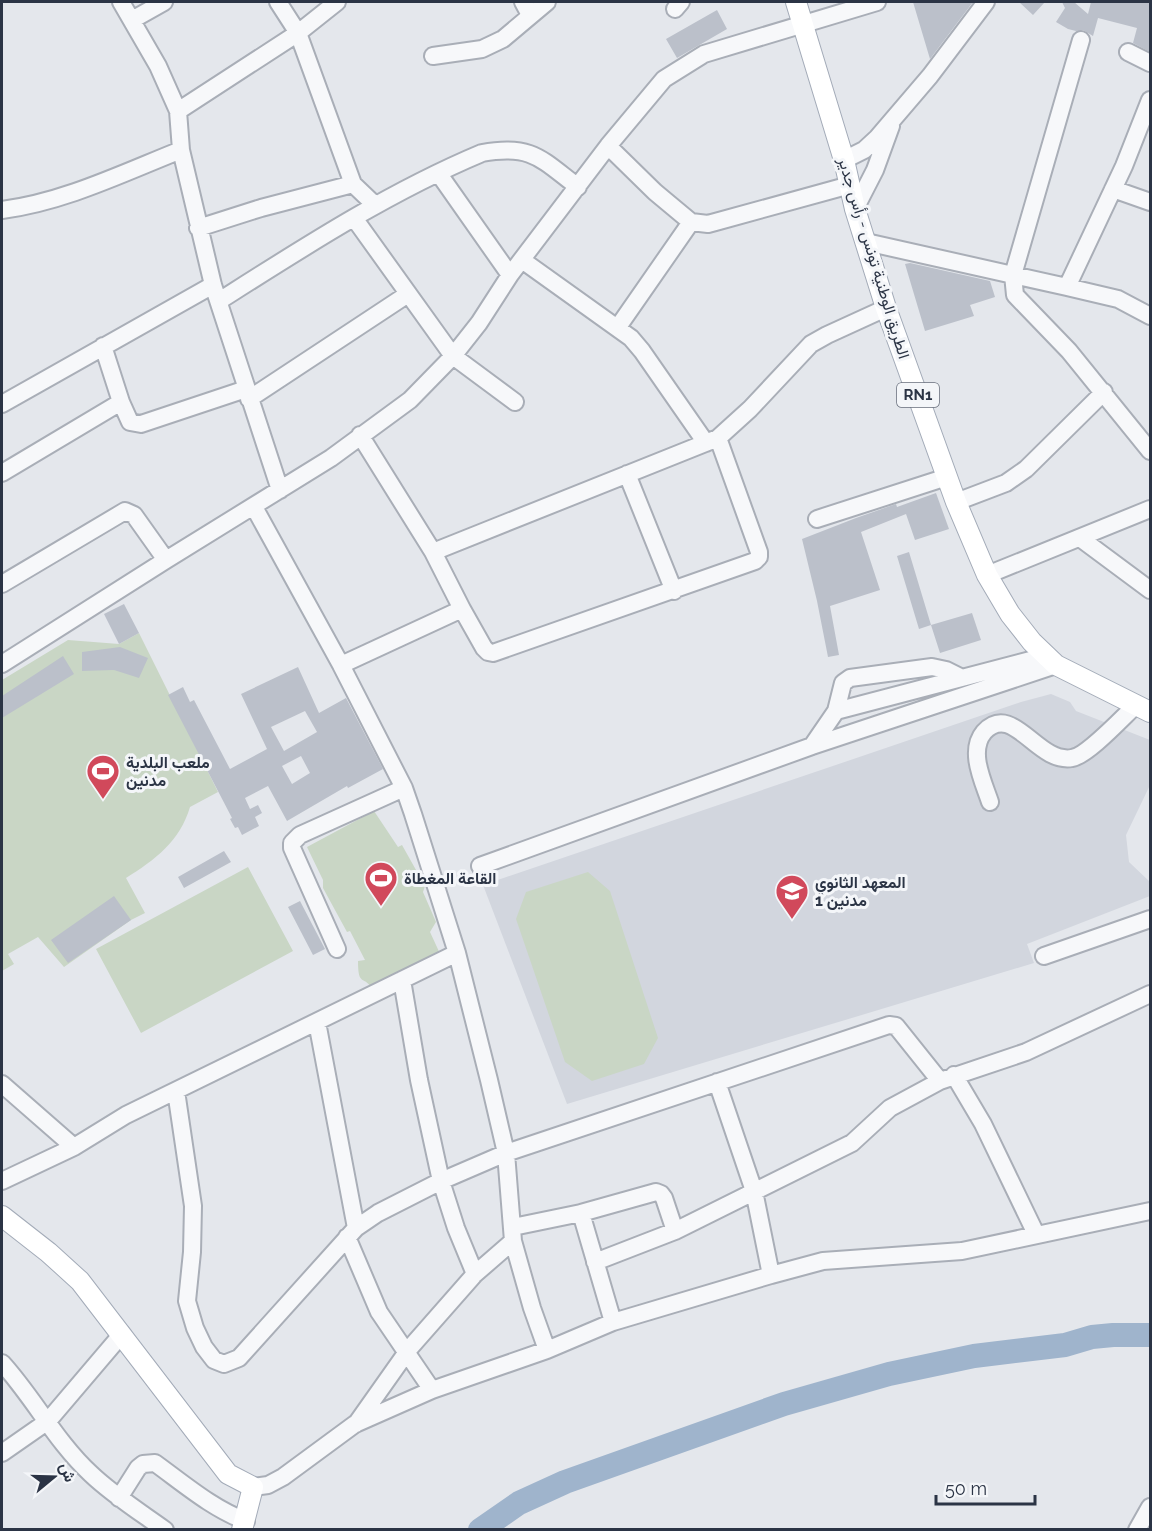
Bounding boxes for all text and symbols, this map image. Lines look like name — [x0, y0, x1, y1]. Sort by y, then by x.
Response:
street label: الطريق الوطنية تونس - رأس جدير — [833, 154, 914, 361]
road number: RN1 — [897, 383, 939, 407]
sports icon: ملعب البلدية مدنين — [85, 753, 121, 800]
place label: ملعب البلدية مدنين — [126, 753, 210, 790]
sports icon: القاعة المغطاة — [363, 860, 399, 907]
place label: القاعة المغطاة — [404, 869, 496, 888]
school or university icon: المعهد الثانوي مدنين 1 — [774, 873, 810, 920]
place label: المعهد الثانوي مدنين 1 — [815, 873, 906, 910]
north arrow — [24, 1447, 84, 1507]
text: ش — [56, 1460, 80, 1484]
scale bar — [936, 1468, 1035, 1506]
text: 50 m — [945, 1478, 987, 1499]

